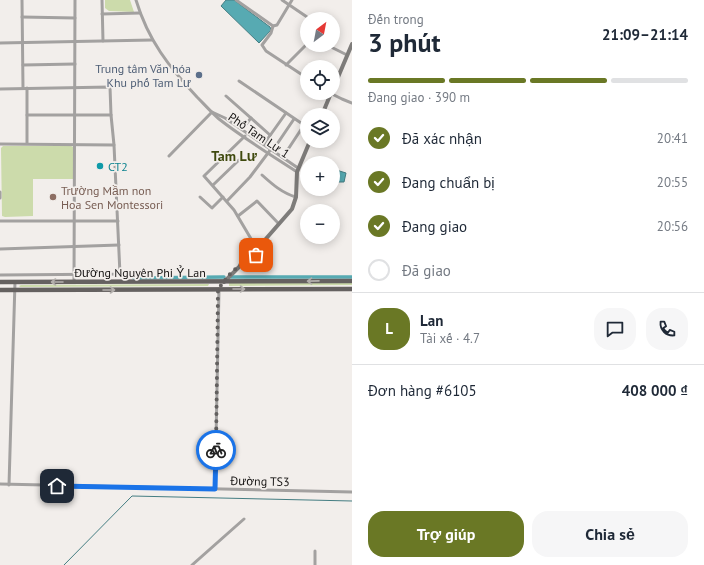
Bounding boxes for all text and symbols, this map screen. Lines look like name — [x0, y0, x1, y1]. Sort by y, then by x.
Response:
text: Đến trong — [368, 11, 424, 28]
north arrow — [300, 12, 340, 52]
map controls — [300, 12, 340, 244]
text: 21:09–21:14 — [602, 25, 688, 44]
text: 3 phút — [368, 26, 441, 59]
button: locate — [300, 60, 340, 100]
place label: Trung tâm Văn hóa Khu phố Tam Lư — [95, 61, 191, 90]
marker: Trung tâm Văn hóa Khu phố Tam Lư — [194, 70, 204, 80]
text: Đang giao · 390 m — [368, 89, 470, 106]
button: layers — [300, 108, 340, 148]
street label: Phố Tam Lư 1 — [225, 109, 293, 161]
icon: check — [368, 127, 390, 149]
text: Đã xác nhận — [402, 129, 482, 148]
text: 20:41 — [657, 130, 688, 147]
district label: Tam Lư — [211, 148, 257, 164]
button: + — [300, 156, 340, 196]
place label: CT2 — [108, 159, 128, 174]
marker: CT2 — [95, 161, 105, 171]
icon: check — [368, 171, 390, 193]
text: Đang chuẩn bị — [402, 173, 495, 192]
text: 20:55 — [657, 174, 688, 191]
place label: Trường Mầm non Hoa Sen Montessori — [61, 183, 163, 212]
marker: Trường Mầm non Hoa Sen Montessori — [48, 192, 58, 202]
button: − — [300, 204, 340, 244]
icon: check — [368, 215, 390, 237]
text: Đang giao — [402, 217, 467, 236]
text: 20:56 — [657, 218, 688, 235]
pin — [239, 238, 273, 272]
icon: bag — [245, 244, 267, 266]
text: Đã giao — [402, 261, 451, 280]
street label: Đường Nguyên Phi Ỷ Lan — [73, 265, 206, 280]
one-way arrow — [307, 277, 320, 285]
one-way arrow — [51, 278, 64, 286]
one-way arrow — [232, 285, 245, 293]
one-way arrow — [102, 286, 115, 294]
button: chat — [594, 308, 636, 350]
button: phone — [646, 308, 688, 350]
text: Lan — [420, 311, 443, 330]
text: L — [385, 319, 393, 338]
text: Tài xế · 4.7 — [420, 330, 480, 347]
text: Đơn hàng #6105 — [368, 381, 477, 400]
text: 408 000 ₫ — [622, 381, 688, 400]
courier — [196, 430, 236, 470]
icon: bike — [205, 439, 227, 461]
pin — [40, 469, 74, 503]
street label: Đường TS3 — [229, 473, 290, 489]
icon: home — [46, 475, 68, 497]
button: Trợ giúp — [368, 511, 524, 557]
button: Chia sẻ — [532, 511, 688, 557]

